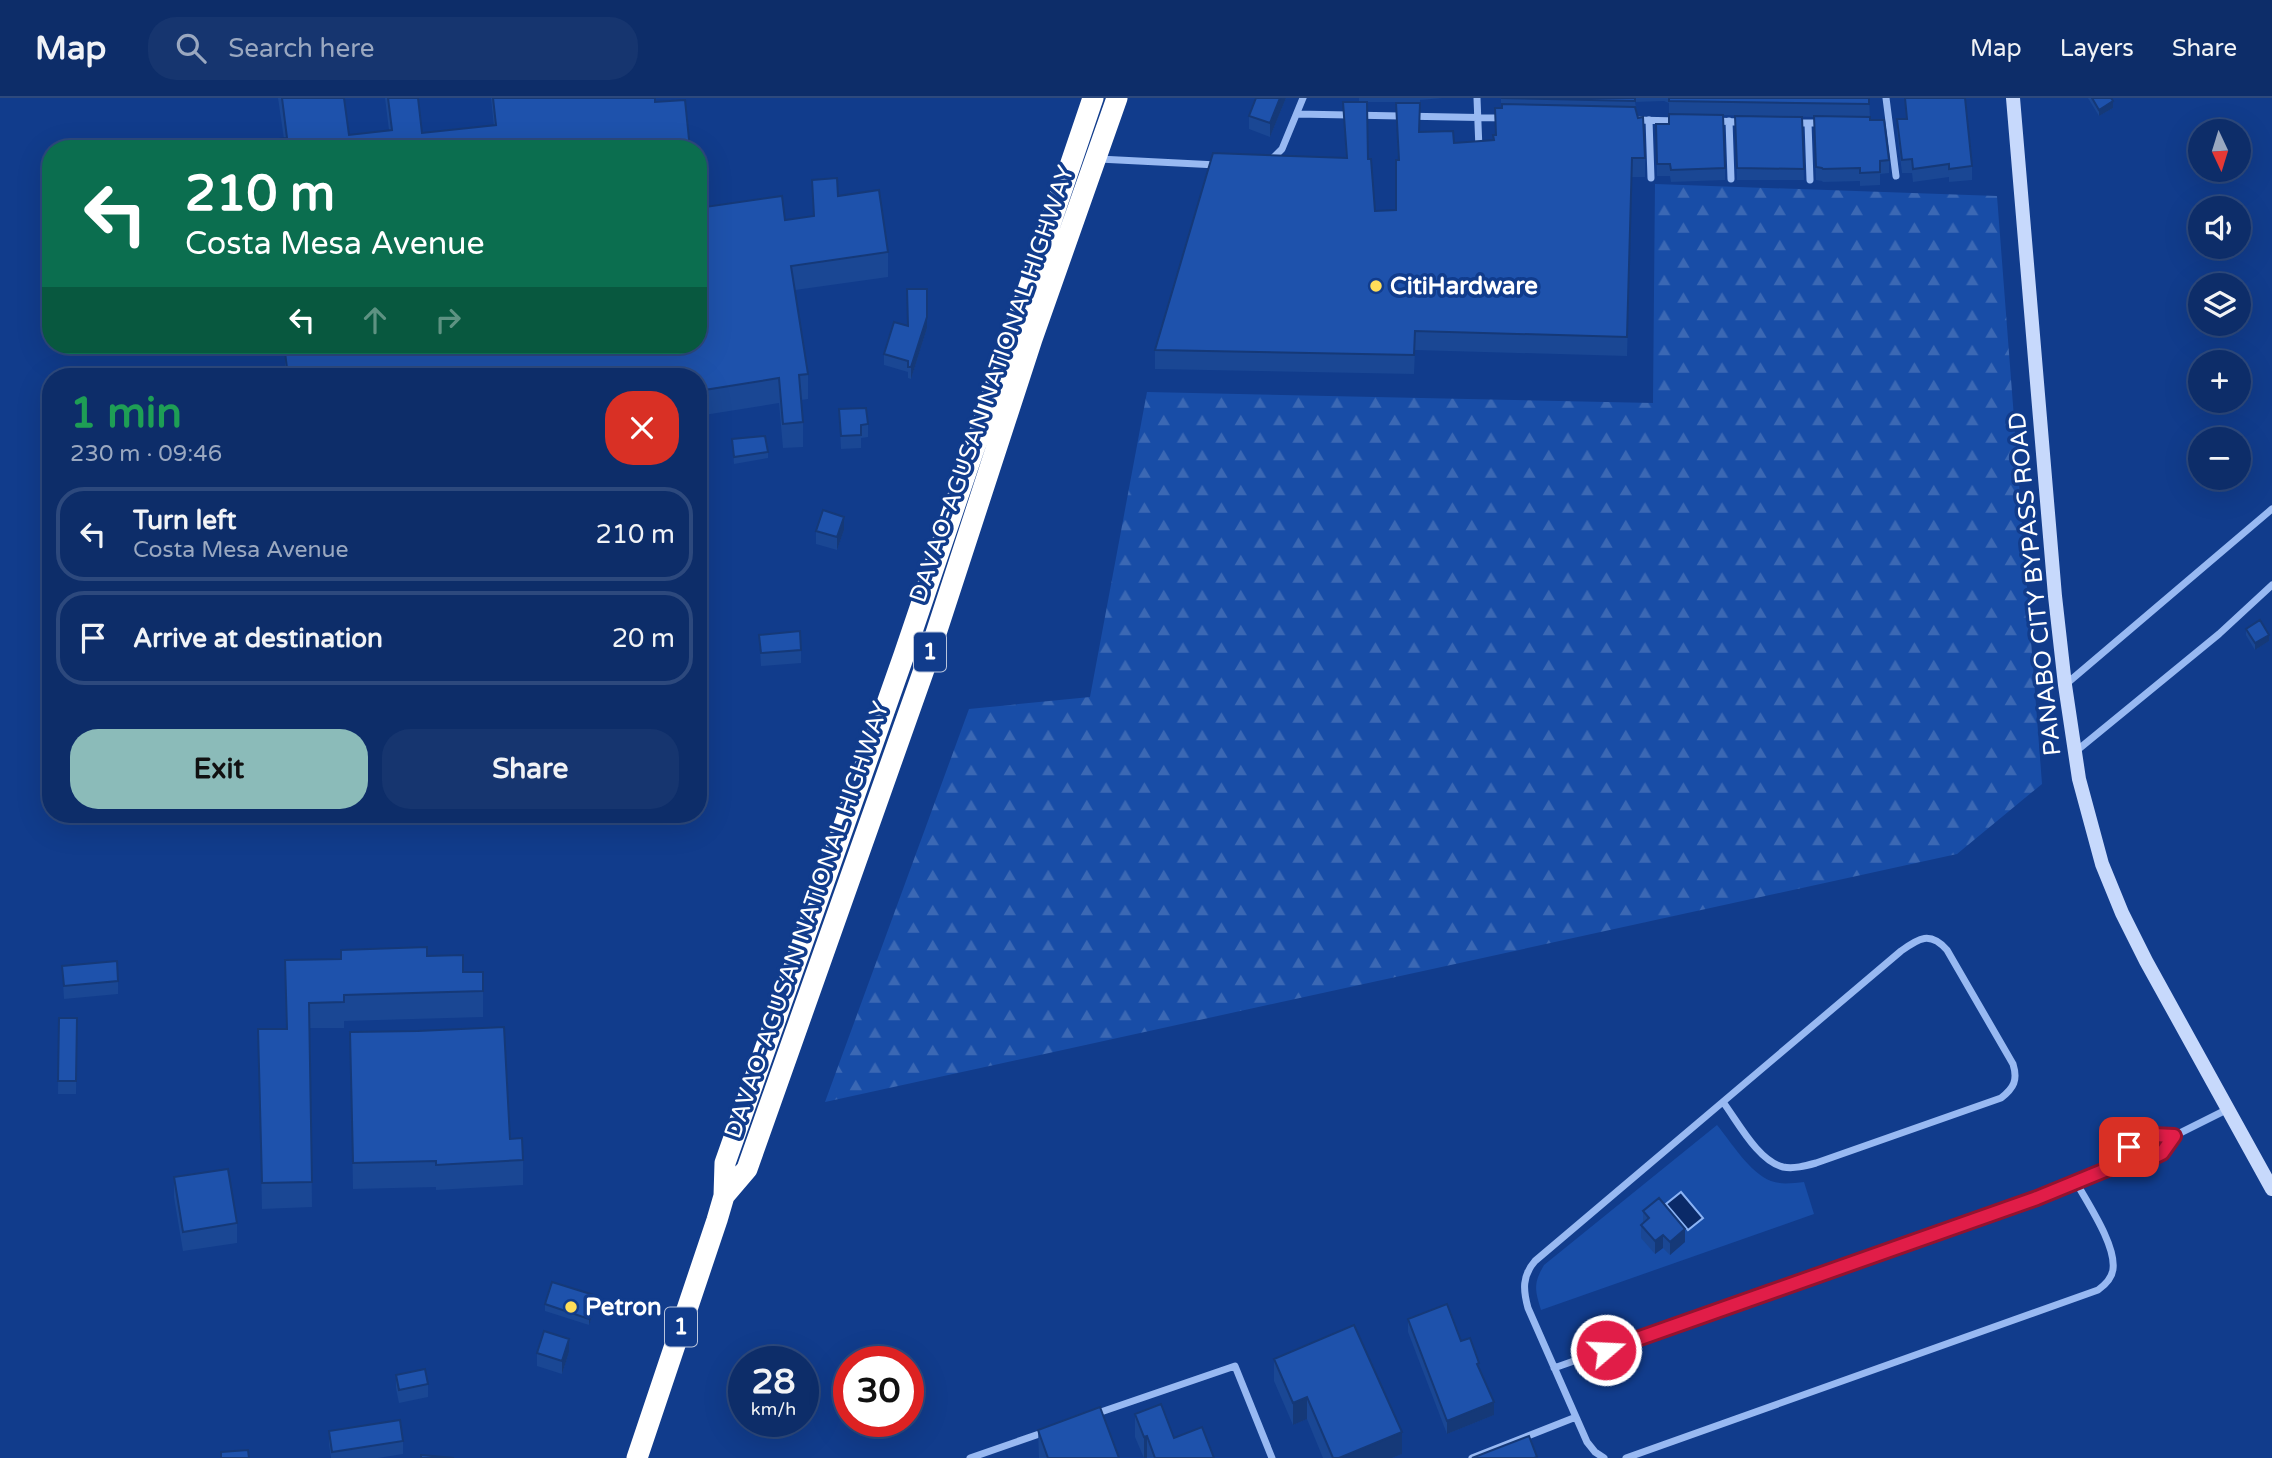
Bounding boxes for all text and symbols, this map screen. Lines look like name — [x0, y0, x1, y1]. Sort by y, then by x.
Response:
search box — [148, 17, 638, 80]
text: Map — [35, 29, 106, 68]
icon: search — [172, 29, 210, 67]
text: Search here — [228, 33, 374, 64]
text: Map — [1970, 34, 2022, 63]
text: Layers — [2060, 34, 2134, 63]
text: Share — [2172, 34, 2237, 63]
north arrow — [2188, 119, 2250, 182]
map controls — [2188, 119, 2251, 490]
street label: DAVAO-AGUSAN NATIONAL HIGHWAY — [903, 162, 1081, 606]
text: 210 m — [185, 165, 335, 224]
icon: left — [70, 168, 161, 259]
button: sound — [2188, 196, 2251, 259]
text: Costa Mesa Avenue — [185, 225, 485, 263]
place label: CitiHardware — [1390, 272, 1538, 301]
button: layers — [2188, 273, 2251, 336]
marker: CitiHardware — [1368, 278, 1384, 294]
icon: left — [283, 301, 321, 339]
icon: ahead — [356, 301, 394, 339]
icon: right — [429, 301, 467, 339]
button: + — [2188, 350, 2251, 413]
text: 1 min — [70, 388, 182, 439]
button: close — [605, 391, 679, 465]
street label: PANABO CITY BYPASS ROAD — [2003, 411, 2067, 757]
button: − — [2188, 427, 2251, 490]
text: 230 m · 09:46 — [70, 440, 222, 468]
text: Turn left — [133, 505, 236, 536]
icon: left — [74, 515, 112, 553]
text: 210 m — [595, 519, 675, 550]
text: Costa Mesa Avenue — [133, 536, 348, 564]
icon: arrive — [74, 619, 112, 657]
text: Arrive at destination — [133, 623, 383, 654]
text: 20 m — [612, 623, 675, 654]
road number: 1 — [914, 632, 946, 672]
street label: DAVAO-AGUSAN NATIONAL HIGHWAY — [718, 698, 896, 1142]
button: Exit — [70, 729, 368, 809]
button: Share — [382, 729, 679, 809]
pin — [2099, 1117, 2159, 1177]
icon: arrive — [2110, 1128, 2148, 1166]
place label: Petron — [585, 1293, 662, 1322]
marker: Petron — [563, 1299, 579, 1315]
road number: 1 — [665, 1308, 697, 1346]
position arrow — [1569, 1313, 1643, 1387]
speed limit sign: 30 — [833, 1346, 924, 1437]
text: 28 — [752, 1361, 795, 1403]
text: km/h — [751, 1398, 796, 1420]

